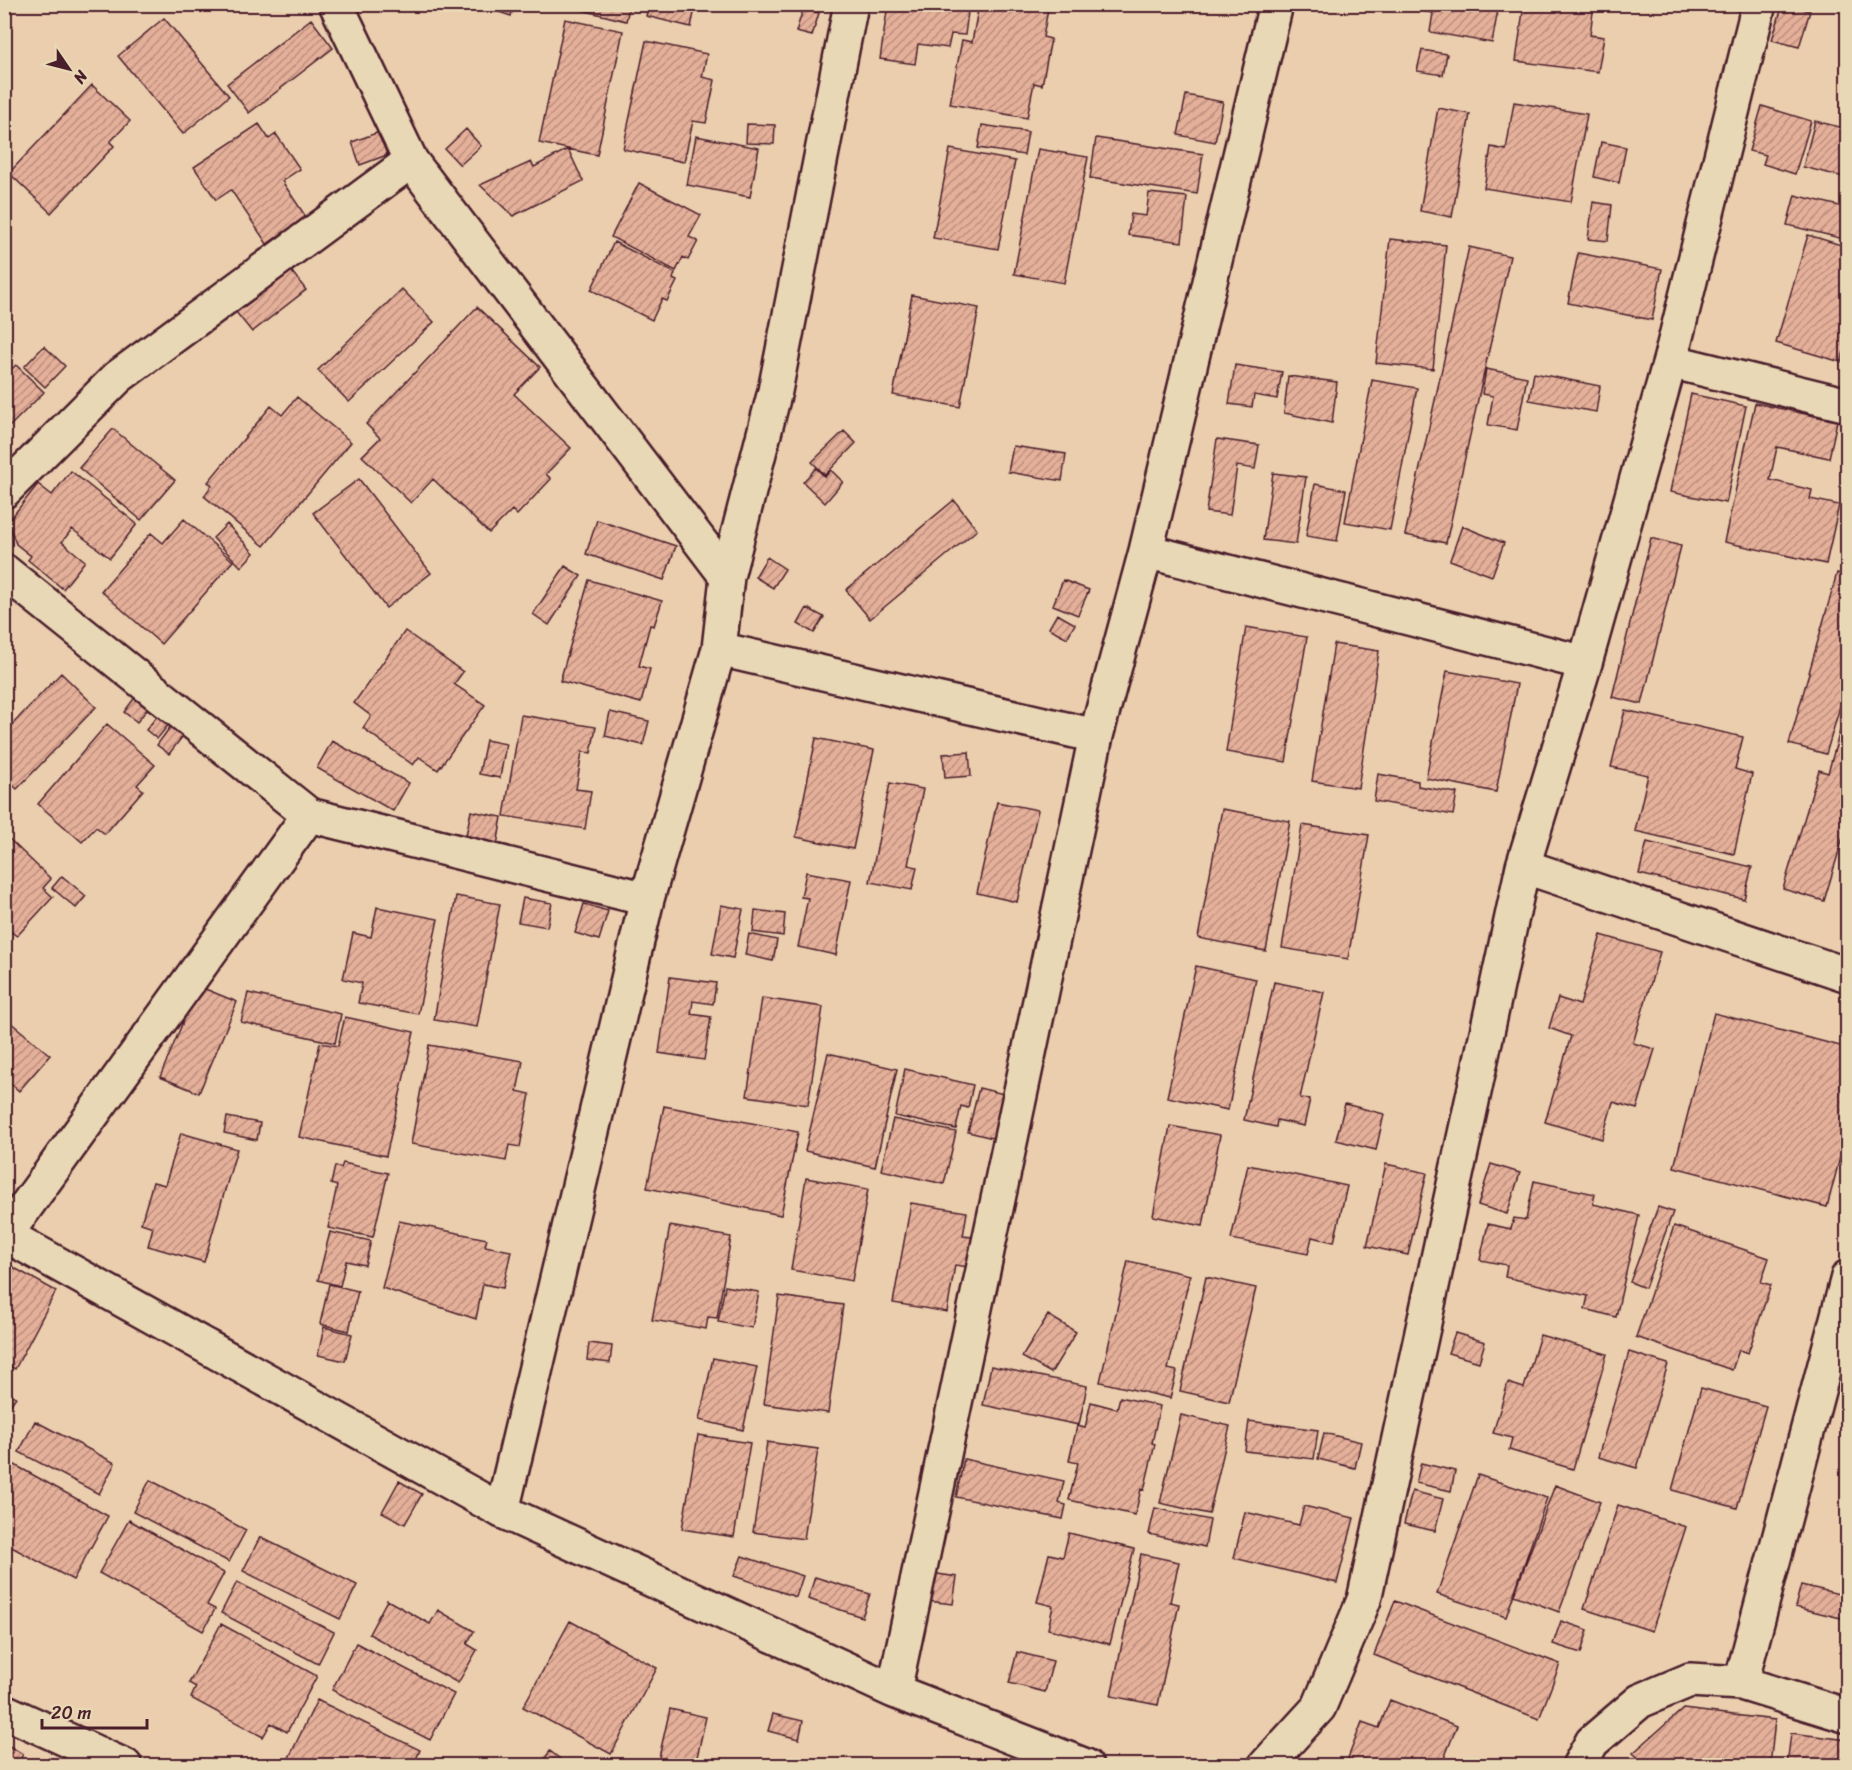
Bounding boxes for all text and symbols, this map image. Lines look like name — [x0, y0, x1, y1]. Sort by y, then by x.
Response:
north arrow — [39, 39, 99, 99]
text: N — [65, 64, 97, 91]
scale bar — [42, 1692, 147, 1730]
text: 20 m — [51, 1697, 91, 1729]

